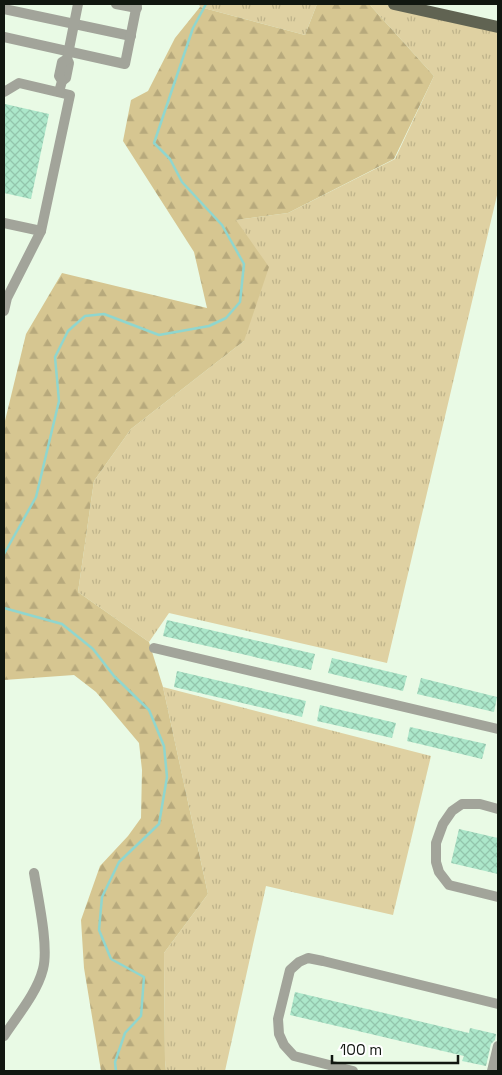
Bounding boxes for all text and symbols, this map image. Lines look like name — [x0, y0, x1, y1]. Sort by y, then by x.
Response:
scale bar — [332, 1032, 458, 1064]
text: 100 m — [340, 1040, 382, 1059]

